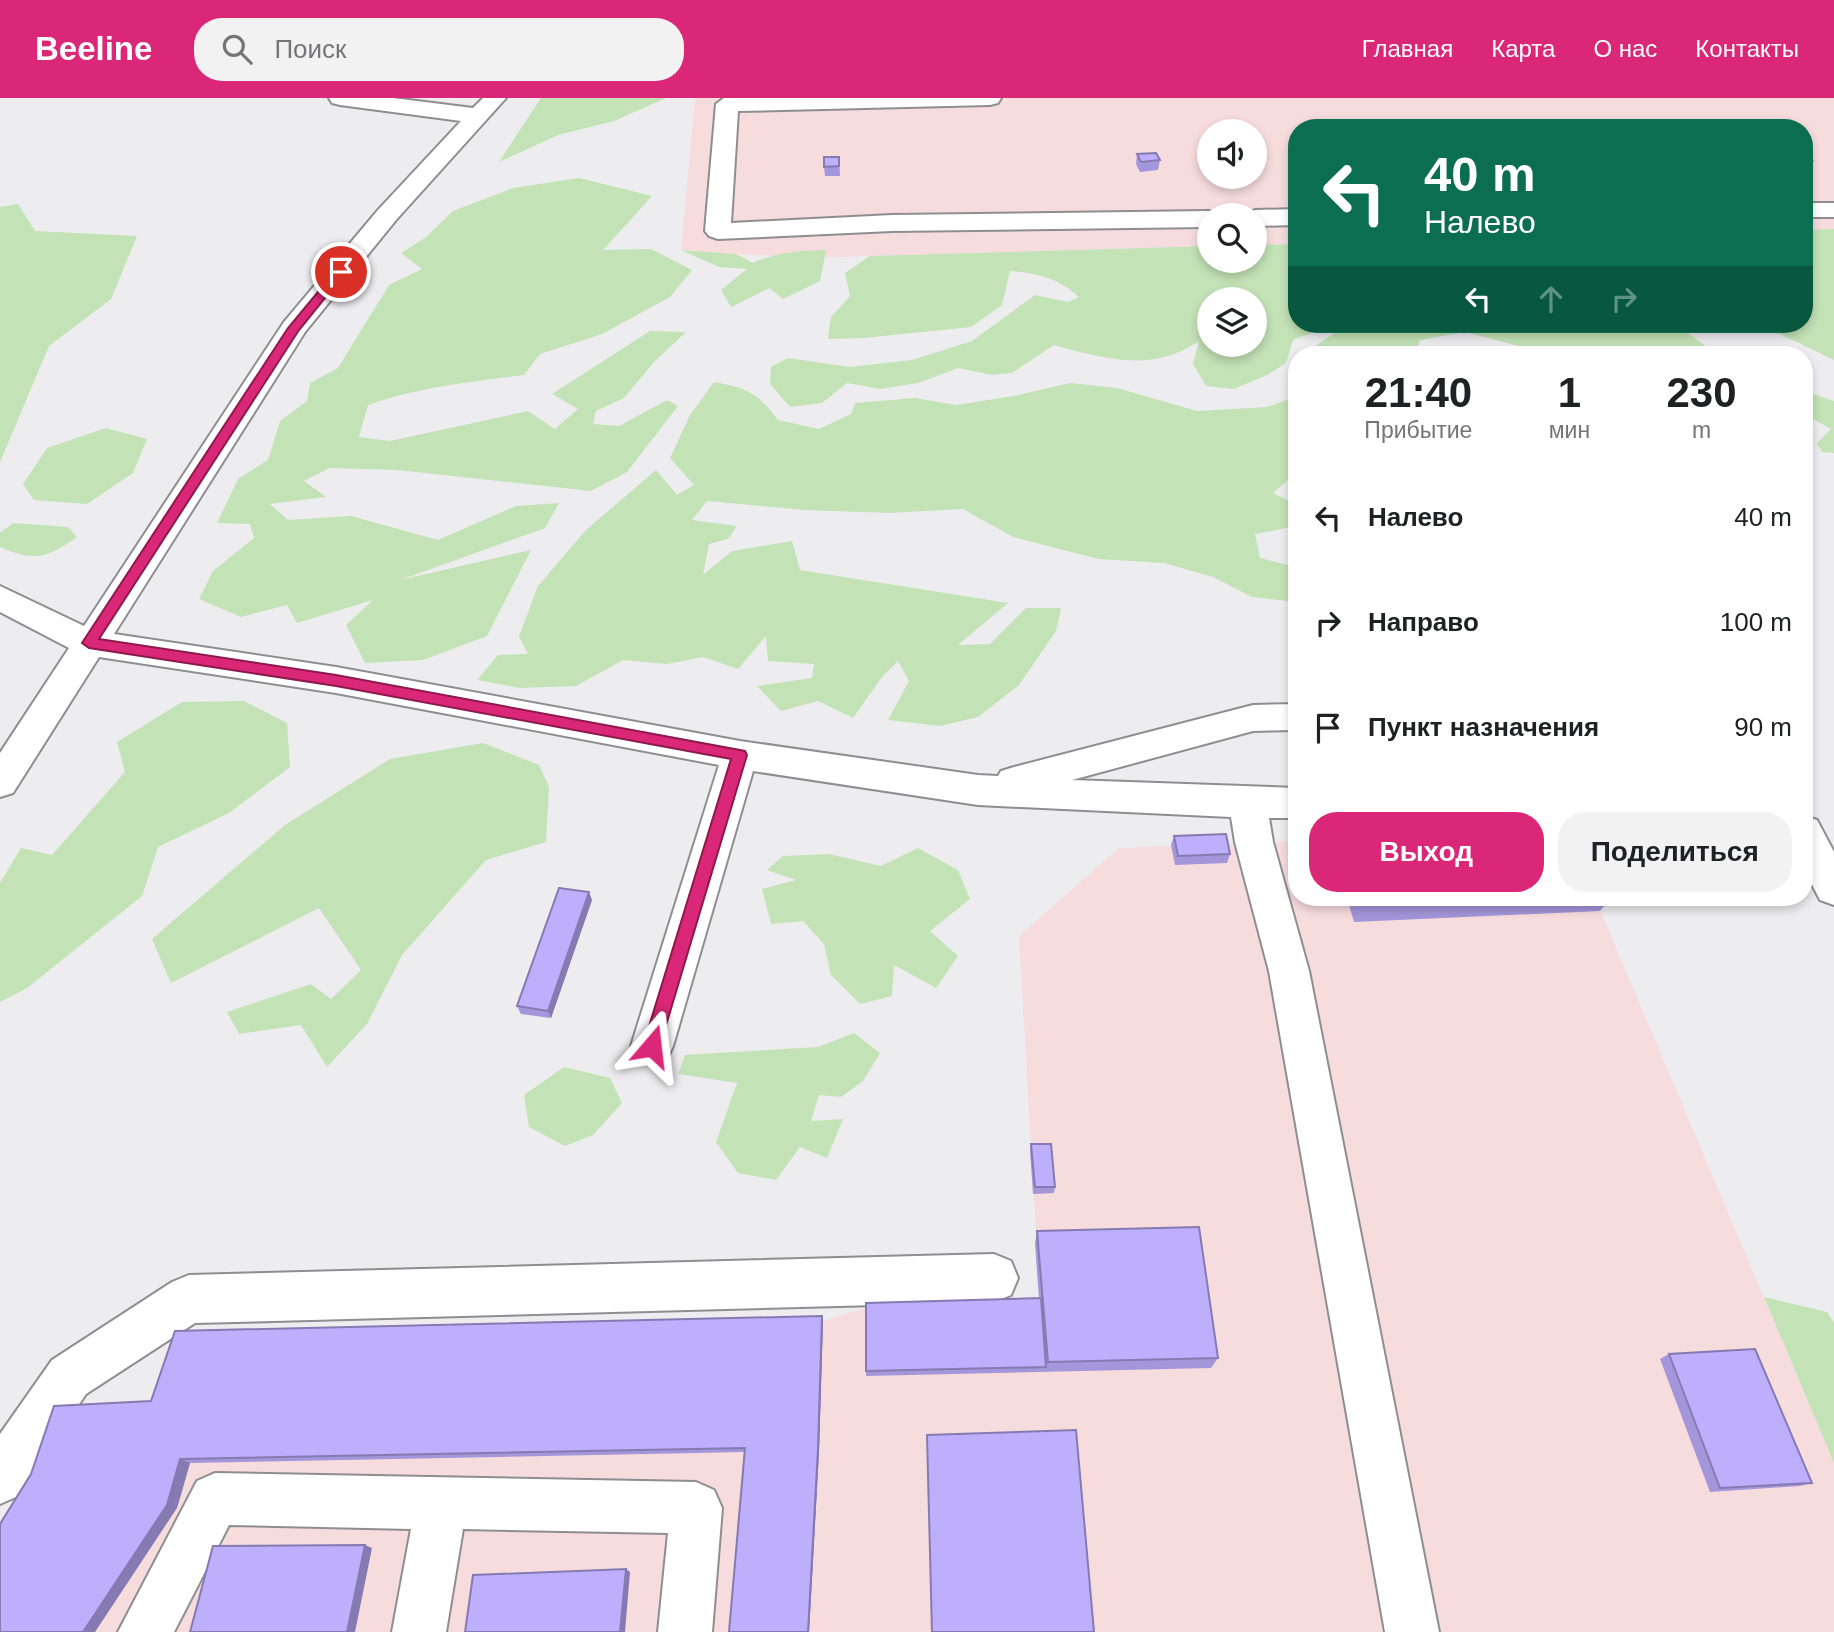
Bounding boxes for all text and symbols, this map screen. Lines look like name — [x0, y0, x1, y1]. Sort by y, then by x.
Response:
search box — [194, 18, 684, 81]
text: Beeline — [35, 30, 152, 67]
icon: search — [218, 30, 256, 68]
text: Поиск — [274, 34, 346, 64]
text: Главная — [1362, 35, 1453, 62]
text: Карта — [1491, 35, 1555, 62]
text: О нас — [1593, 35, 1657, 62]
text: Контакты — [1695, 35, 1799, 62]
map controls — [1197, 119, 1267, 357]
button: sound — [1197, 119, 1267, 189]
icon: left — [1309, 147, 1400, 238]
text: 40 m — [1424, 147, 1536, 201]
button: search — [1197, 203, 1267, 273]
text: Налево — [1424, 204, 1536, 240]
pin — [311, 242, 371, 302]
icon: arrive — [322, 253, 360, 291]
icon: left — [1459, 280, 1497, 318]
icon: ahead — [1532, 280, 1570, 318]
icon: right — [1605, 280, 1643, 318]
button: layers — [1197, 287, 1267, 357]
text: 21:40 — [1365, 369, 1472, 416]
text: 1 — [1558, 369, 1581, 416]
text: 230 — [1667, 369, 1737, 416]
text: Прибытие — [1364, 417, 1472, 443]
text: мин — [1549, 417, 1590, 443]
text: m — [1692, 417, 1711, 443]
icon: left — [1309, 499, 1347, 537]
text: Налево — [1368, 502, 1463, 532]
text: 40 m — [1734, 502, 1792, 532]
icon: right — [1309, 604, 1347, 642]
text: Направо — [1368, 607, 1479, 637]
text: 100 m — [1720, 607, 1792, 637]
icon: arrive — [1309, 709, 1347, 747]
text: Пункт назначения — [1368, 712, 1599, 742]
text: 90 m — [1734, 712, 1792, 742]
button: Выход — [1309, 812, 1544, 892]
button: Поделиться — [1558, 812, 1792, 892]
position arrow — [615, 1009, 689, 1083]

